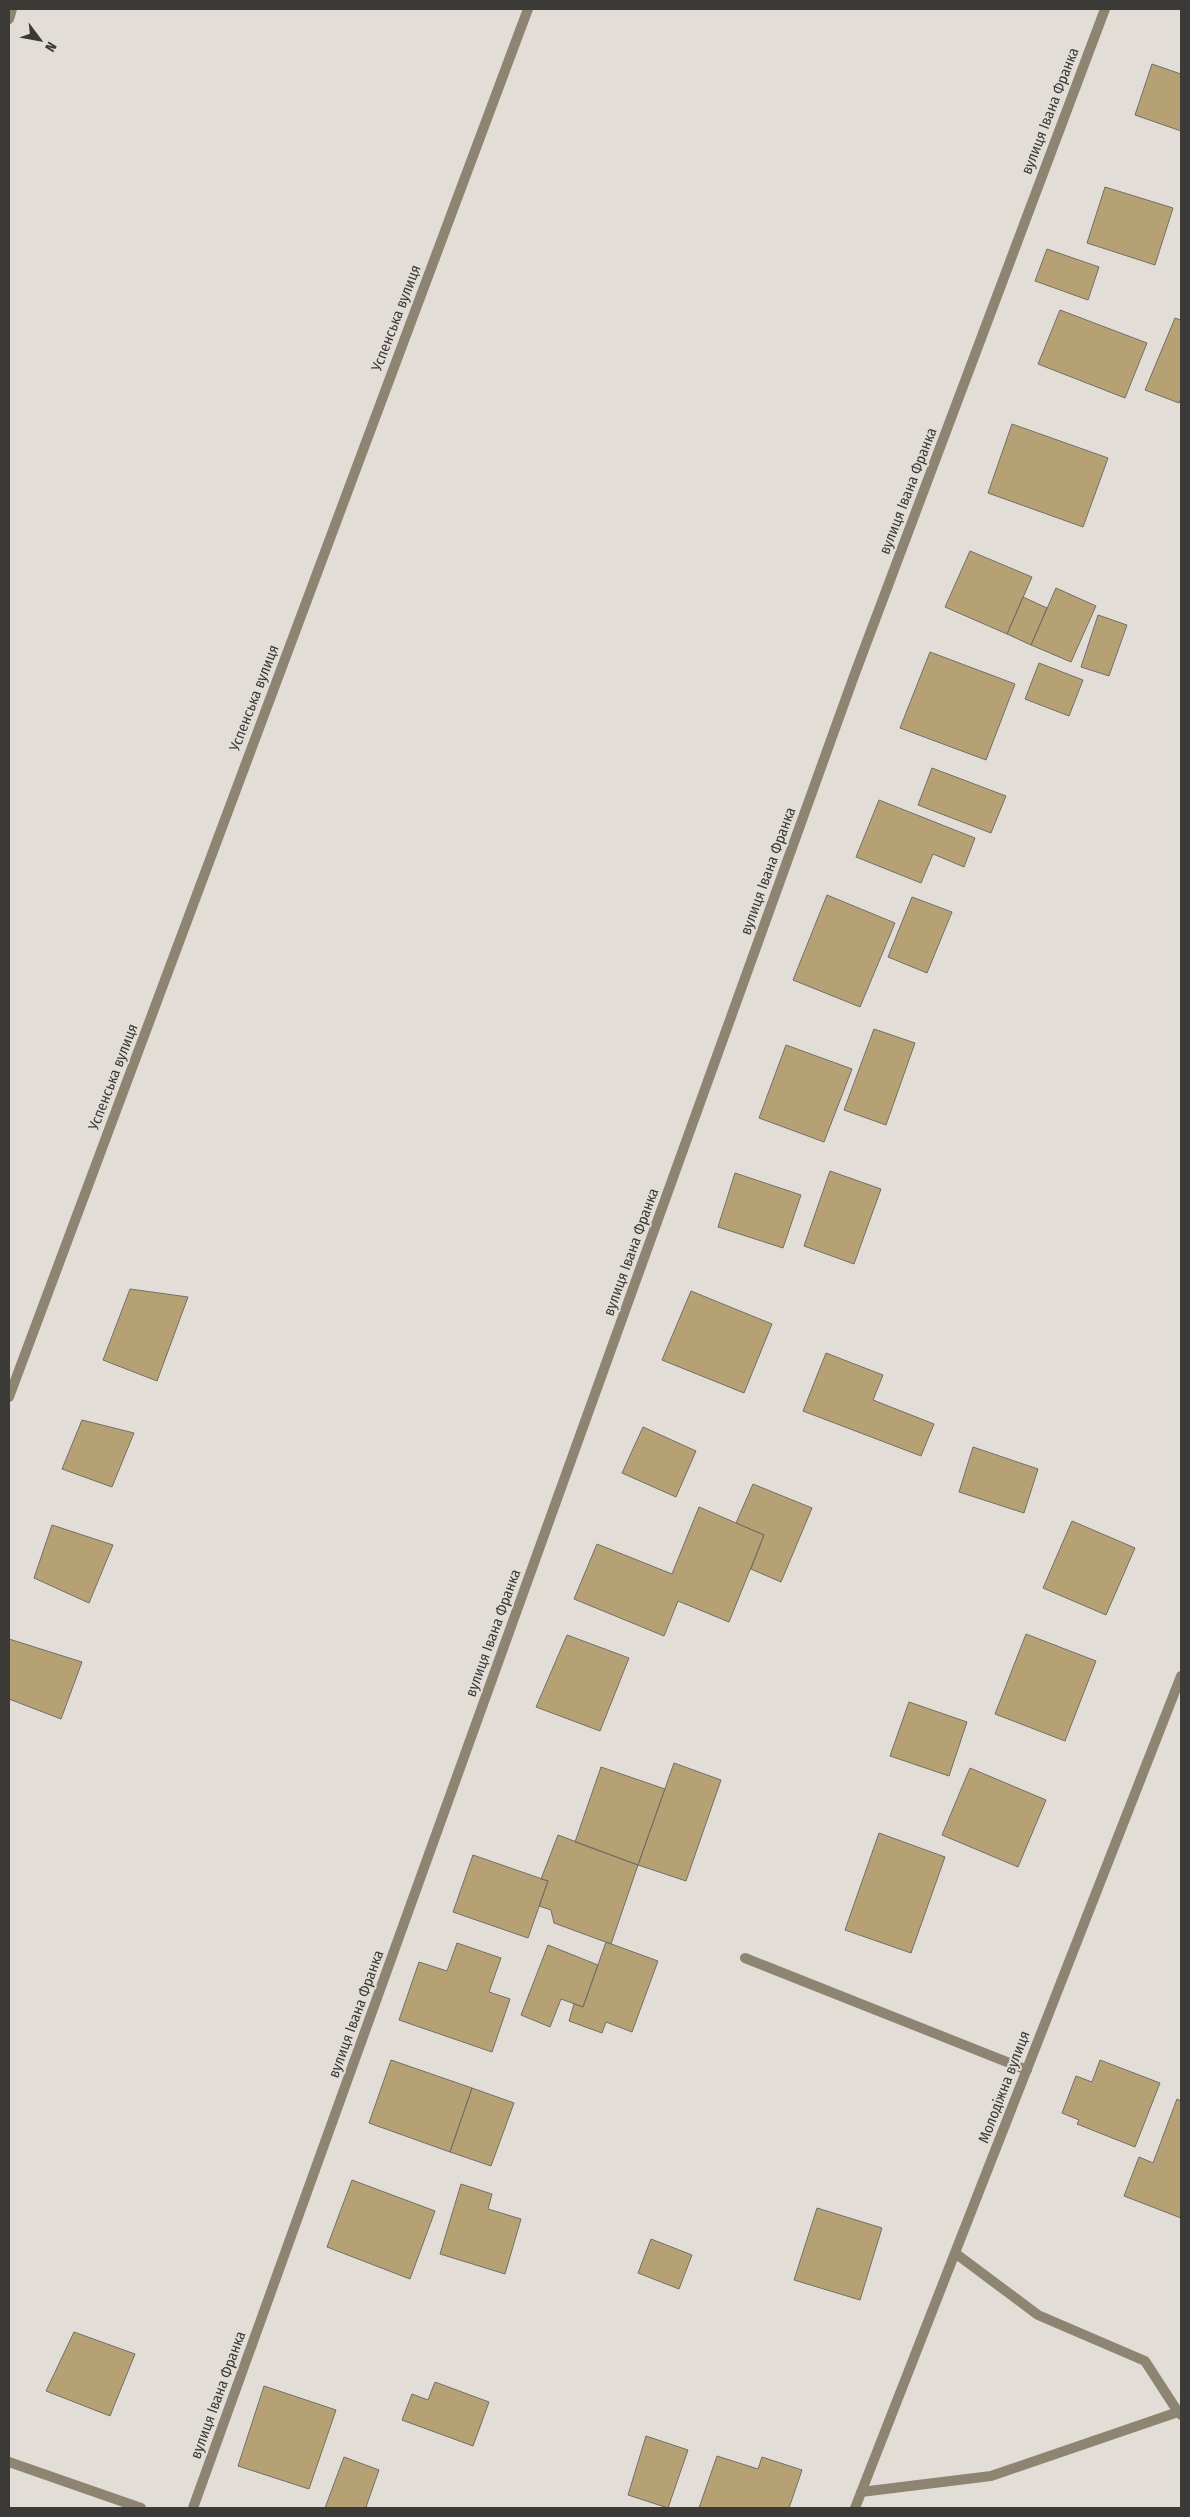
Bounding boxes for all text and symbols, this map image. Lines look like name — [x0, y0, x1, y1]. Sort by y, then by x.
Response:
north arrow — [15, 15, 65, 65]
text: N — [41, 39, 60, 55]
street label: вулиця Івана Франка — [1018, 45, 1082, 177]
street label: Успенська вулиця — [367, 262, 425, 375]
street label: вулиця Івана Франка — [876, 425, 940, 557]
street label: Успенська вулиця — [225, 642, 283, 755]
street label: вулиця Івана Франка — [737, 805, 799, 937]
street label: Успенська вулиця — [84, 1021, 142, 1134]
street label: вулиця Івана Франка — [600, 1186, 662, 1318]
street label: вулиця Івана Франка — [462, 1567, 524, 1699]
street label: вулиця Івана Франка — [325, 1948, 387, 2080]
street label: Молодіжна вулиця — [974, 2028, 1034, 2146]
street label: вулиця Івана Франка — [187, 2329, 249, 2461]

